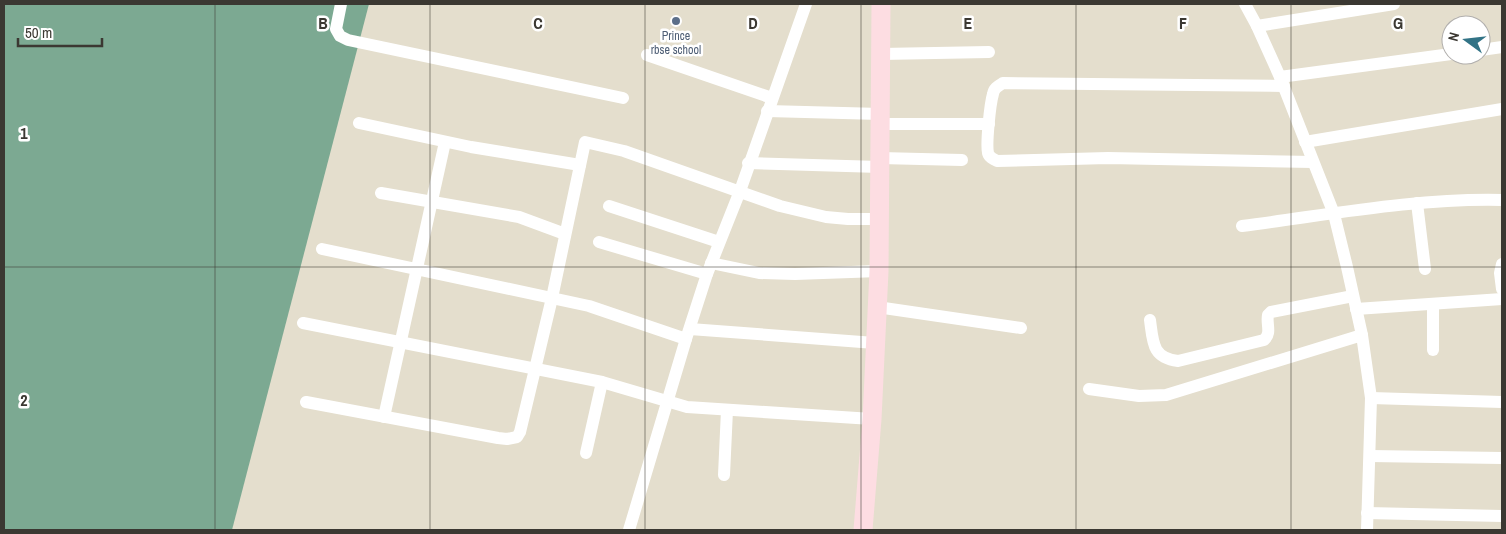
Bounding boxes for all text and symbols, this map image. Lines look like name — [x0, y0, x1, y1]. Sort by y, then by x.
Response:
text: B — [318, 12, 328, 34]
text: C — [533, 12, 543, 34]
text: D — [748, 12, 758, 34]
text: E — [964, 12, 973, 34]
text: F — [1179, 12, 1187, 34]
text: G — [1393, 12, 1403, 34]
scale bar — [18, 15, 101, 47]
marker: Prince rbse school — [670, 15, 682, 27]
north arrow — [1441, 15, 1491, 65]
text: 50 m — [25, 22, 52, 43]
place label: Prince rbse school — [651, 28, 701, 58]
text: N — [1444, 30, 1463, 43]
text: 1 — [20, 122, 28, 144]
text: 2 — [20, 389, 28, 411]

